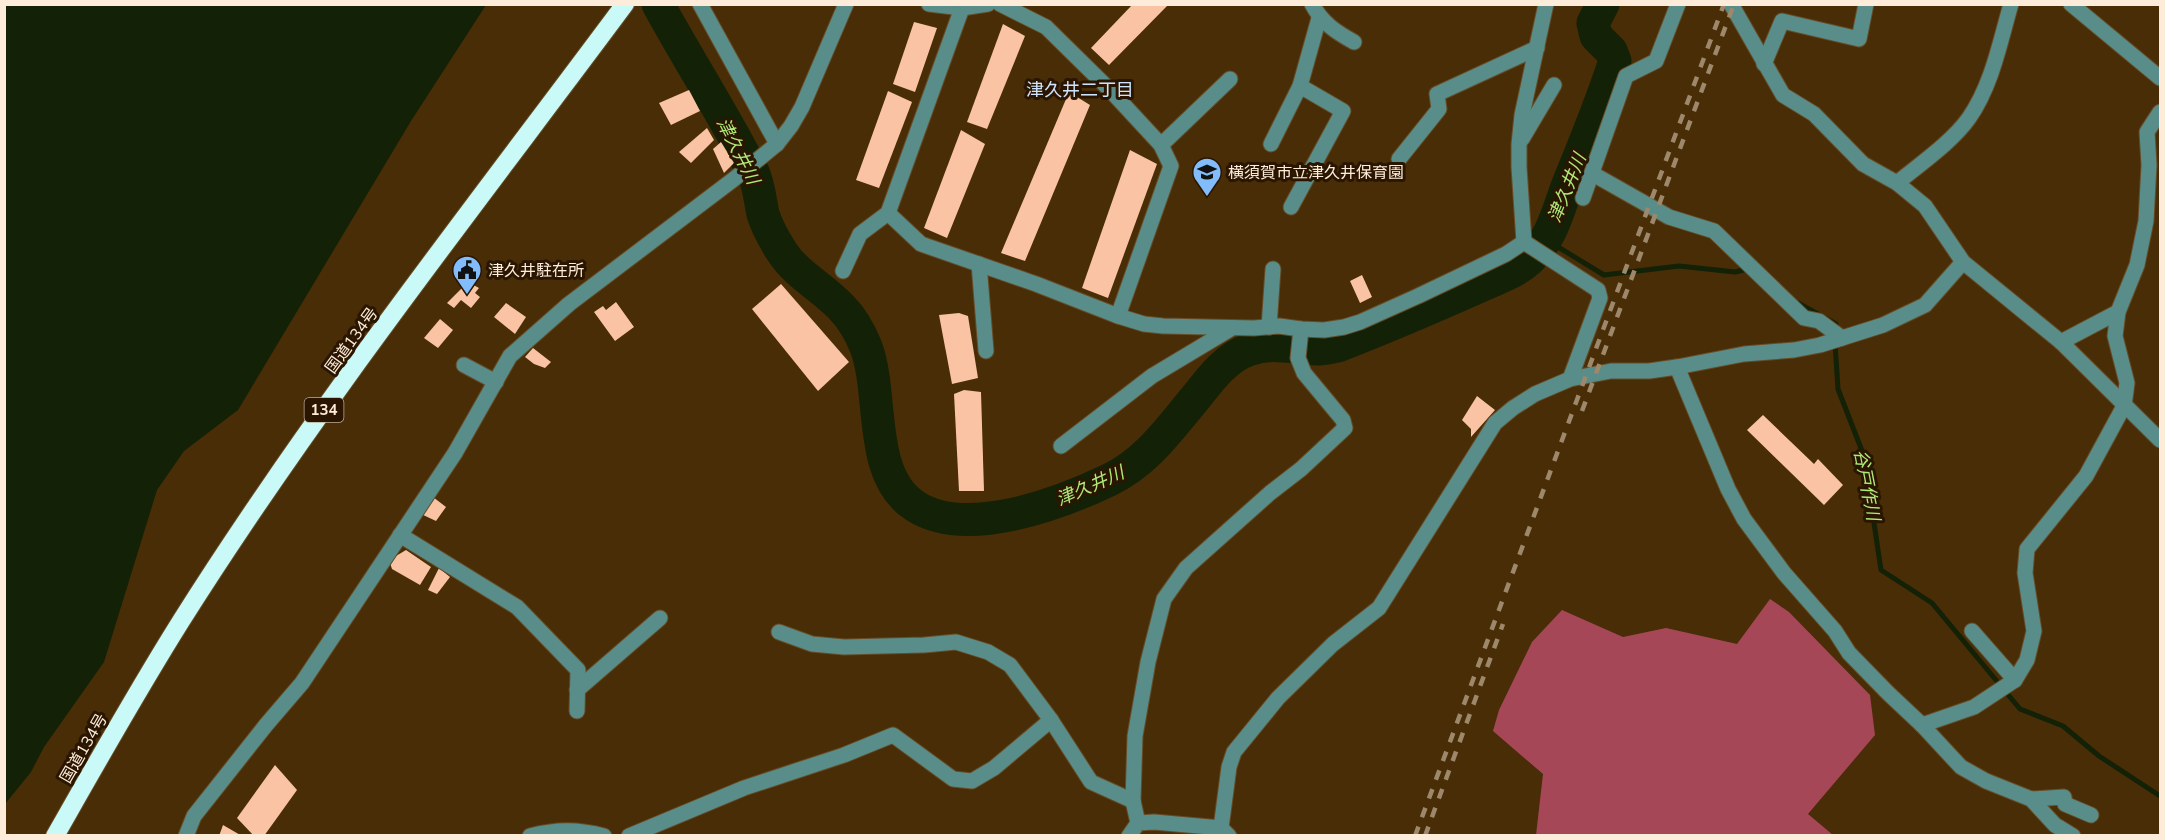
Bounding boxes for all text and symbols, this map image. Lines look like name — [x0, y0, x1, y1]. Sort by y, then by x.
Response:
district label: 津久井二丁目 — [1026, 78, 1134, 102]
water label: 津久井川 — [711, 113, 766, 190]
water label: 津久井川 — [1542, 148, 1592, 226]
school or university icon: 横須賀市立津久井保育園 — [1191, 156, 1223, 198]
place label: 横須賀市立津久井保育園 — [1228, 162, 1404, 184]
public building icon: 津久井駐在所 — [451, 254, 483, 296]
place label: 津久井駐在所 — [488, 260, 584, 282]
street label: 国道134号 — [320, 303, 383, 378]
road number: 134 — [304, 398, 344, 422]
water label: 谷戸作川 — [1848, 447, 1886, 525]
water label: 津久井川 — [1052, 460, 1130, 512]
street label: 国道134号 — [55, 710, 113, 787]

